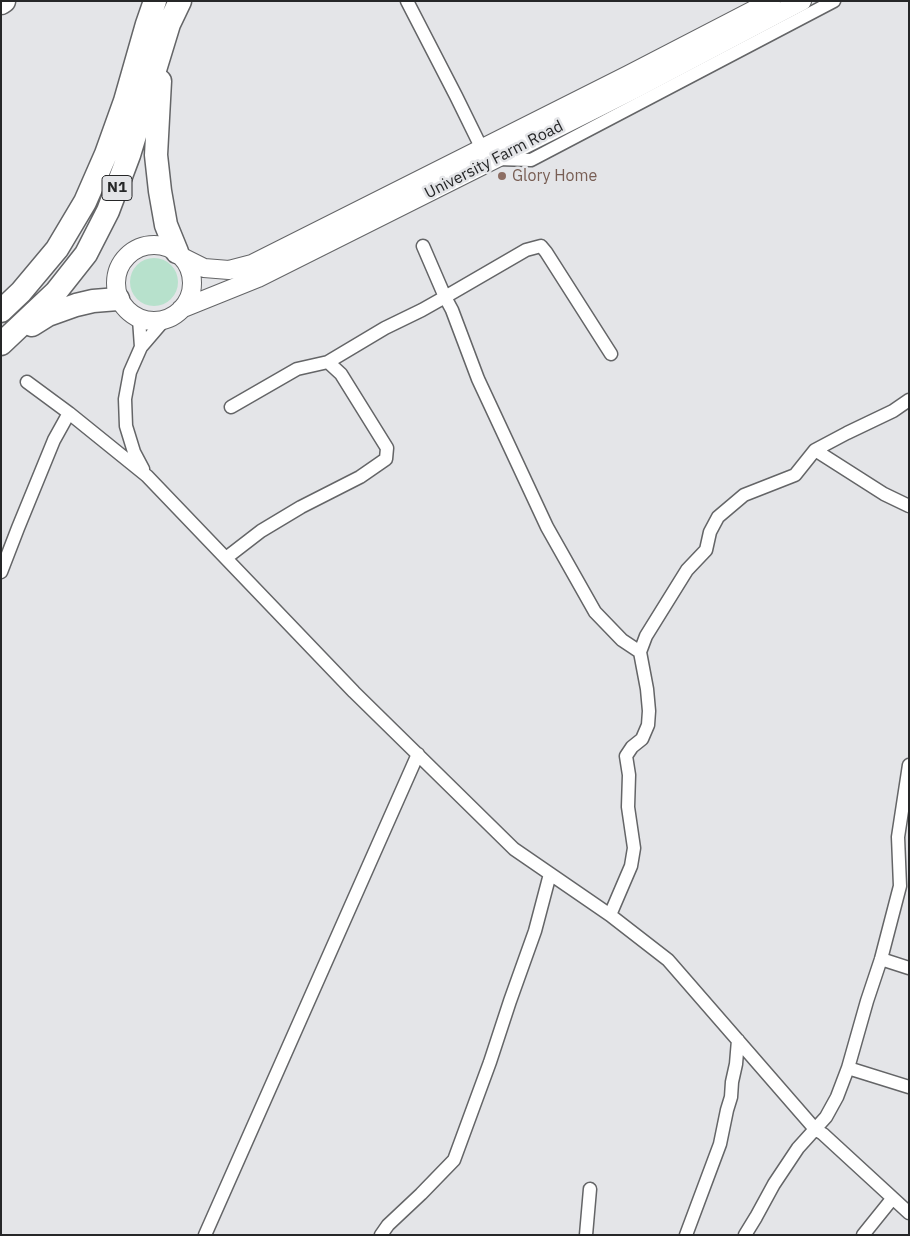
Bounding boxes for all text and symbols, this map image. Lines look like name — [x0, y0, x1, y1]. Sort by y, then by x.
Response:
street label: University Farm Road — [422, 117, 566, 203]
place label: Glory Home — [512, 166, 597, 186]
marker: Glory Home — [496, 170, 508, 182]
road number: N1 — [102, 176, 132, 200]

